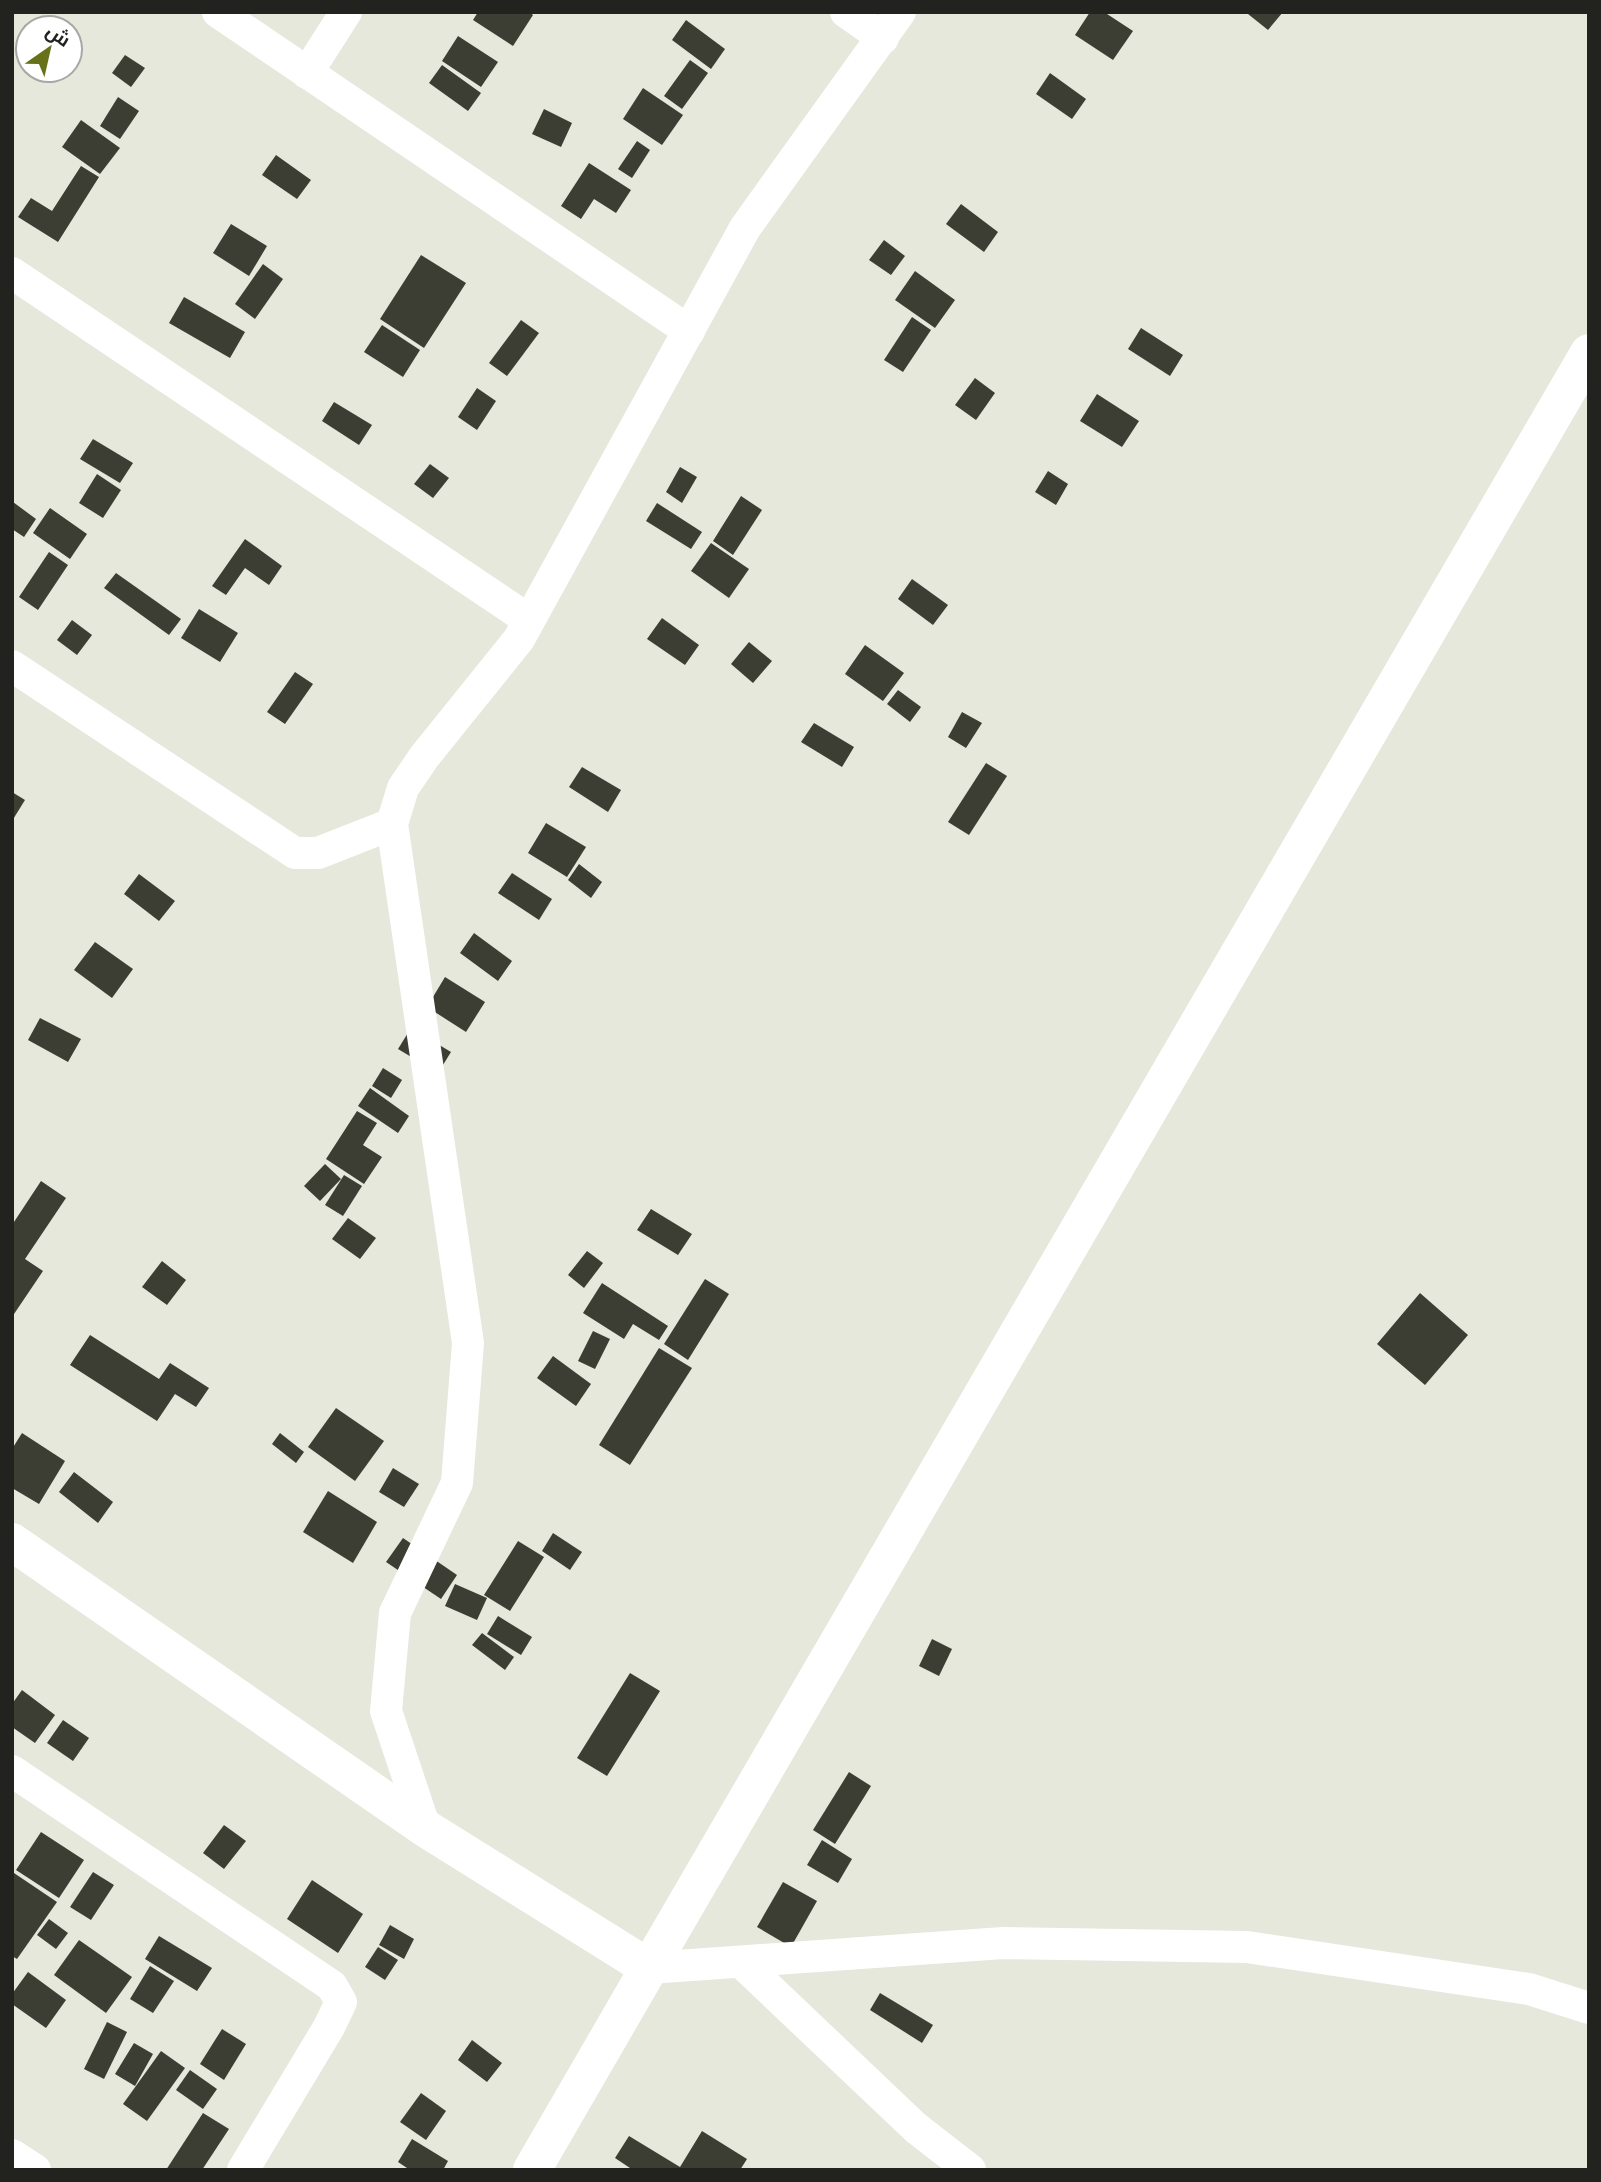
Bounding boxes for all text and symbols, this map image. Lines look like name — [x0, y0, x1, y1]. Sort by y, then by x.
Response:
north arrow — [14, 14, 84, 84]
text: ش — [42, 19, 75, 52]

